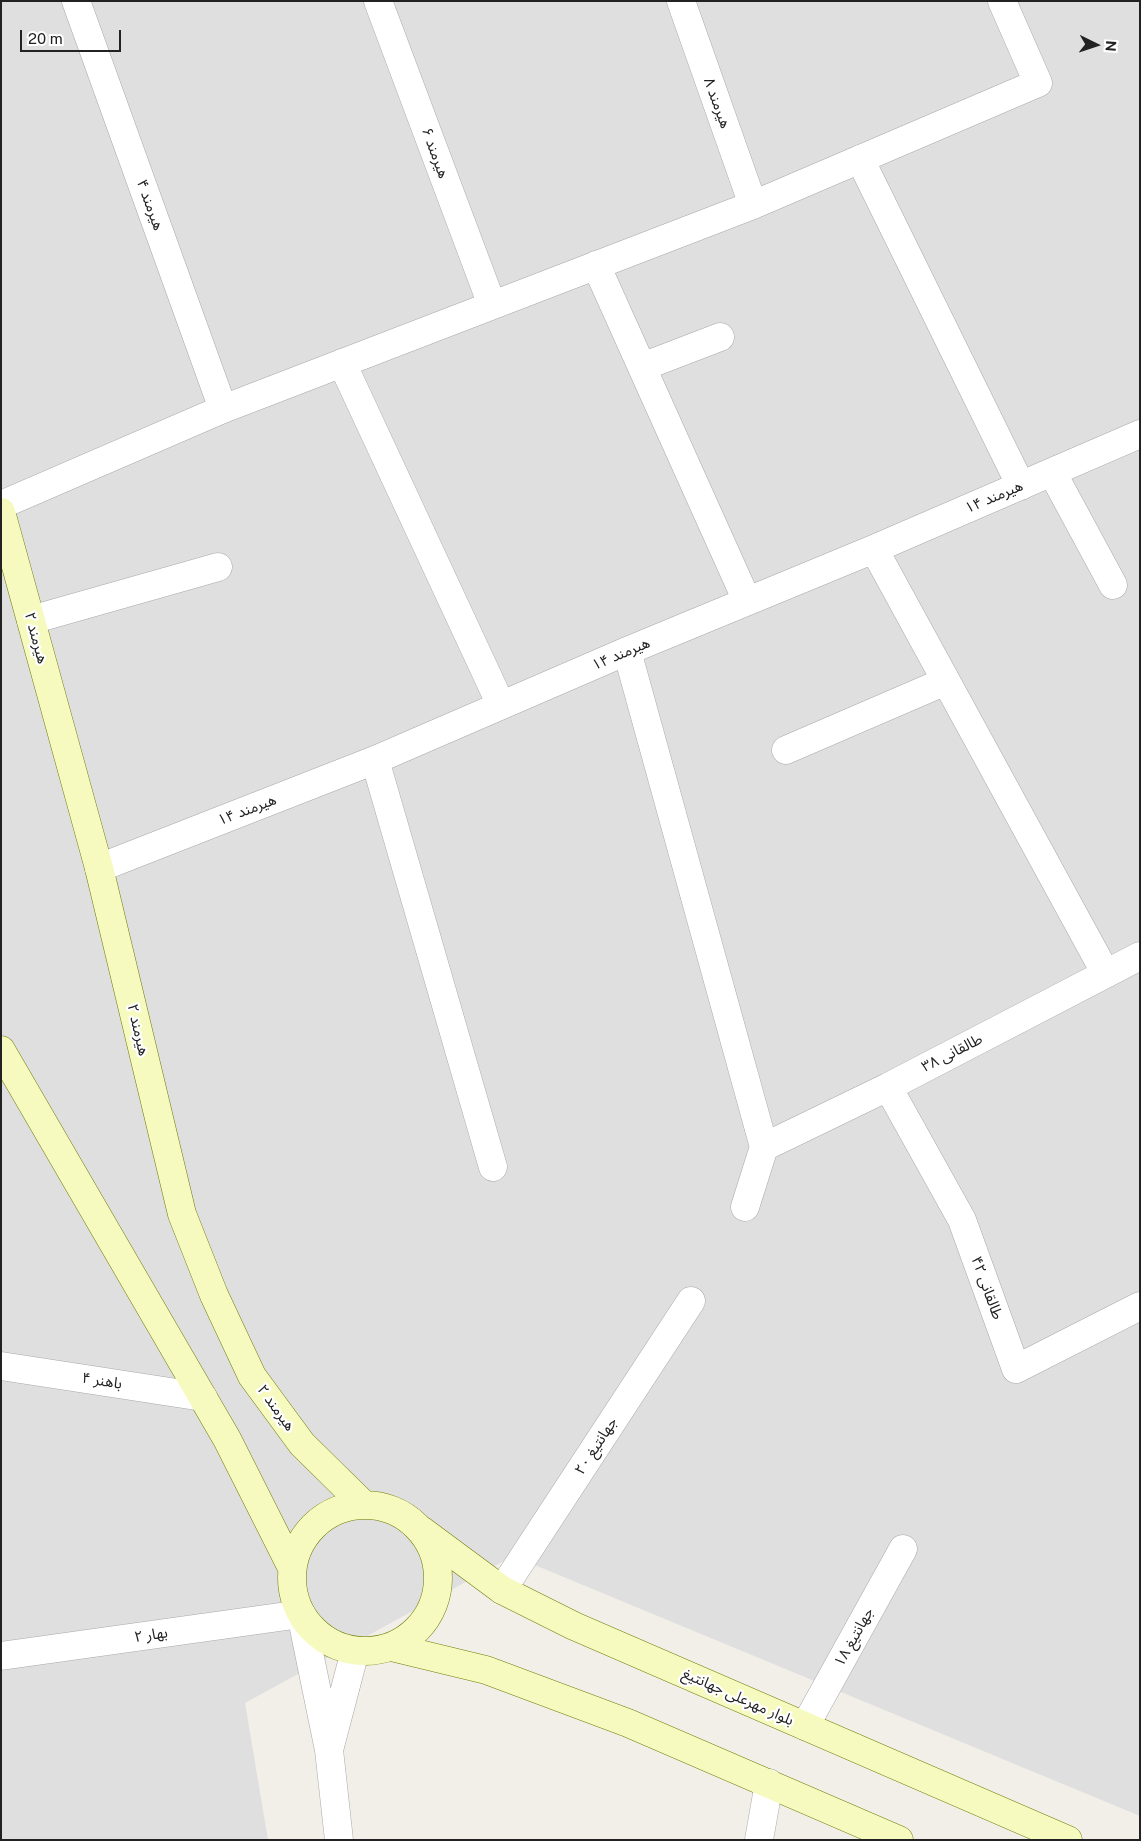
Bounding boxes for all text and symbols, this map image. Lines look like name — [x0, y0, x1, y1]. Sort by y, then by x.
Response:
scale bar — [22, 20, 124, 52]
north arrow — [1071, 20, 1121, 70]
text: 20 m — [28, 30, 63, 47]
text: N — [1103, 40, 1119, 52]
street label: هیرمند ۸ — [700, 75, 734, 131]
street label: هیرمند ۶ — [418, 125, 452, 181]
street label: هیرمند ۴ — [133, 177, 167, 233]
street label: هیرمند ۱۴ — [962, 477, 1026, 517]
street label: هیرمند ۲ — [20, 610, 52, 666]
street label: هیرمند ۱۴ — [589, 634, 653, 674]
street label: هیرمند ۱۴ — [215, 791, 279, 829]
street label: هیرمند ۲ — [123, 1002, 153, 1058]
street label: طالقانی ۳۸ — [918, 1030, 986, 1076]
street label: طالقانی ۴۲ — [967, 1254, 1007, 1322]
street label: باهنر ۴ — [81, 1369, 123, 1393]
street label: هیرمند ۲ — [253, 1381, 299, 1435]
street label: جهانتیغ ۲۰ — [571, 1414, 621, 1478]
street label: جهانتیغ ۱۸ — [830, 1604, 878, 1670]
street label: بهار ۲ — [133, 1624, 169, 1646]
street label: بلوار مهرعلی جهانتیغ — [679, 1664, 797, 1730]

